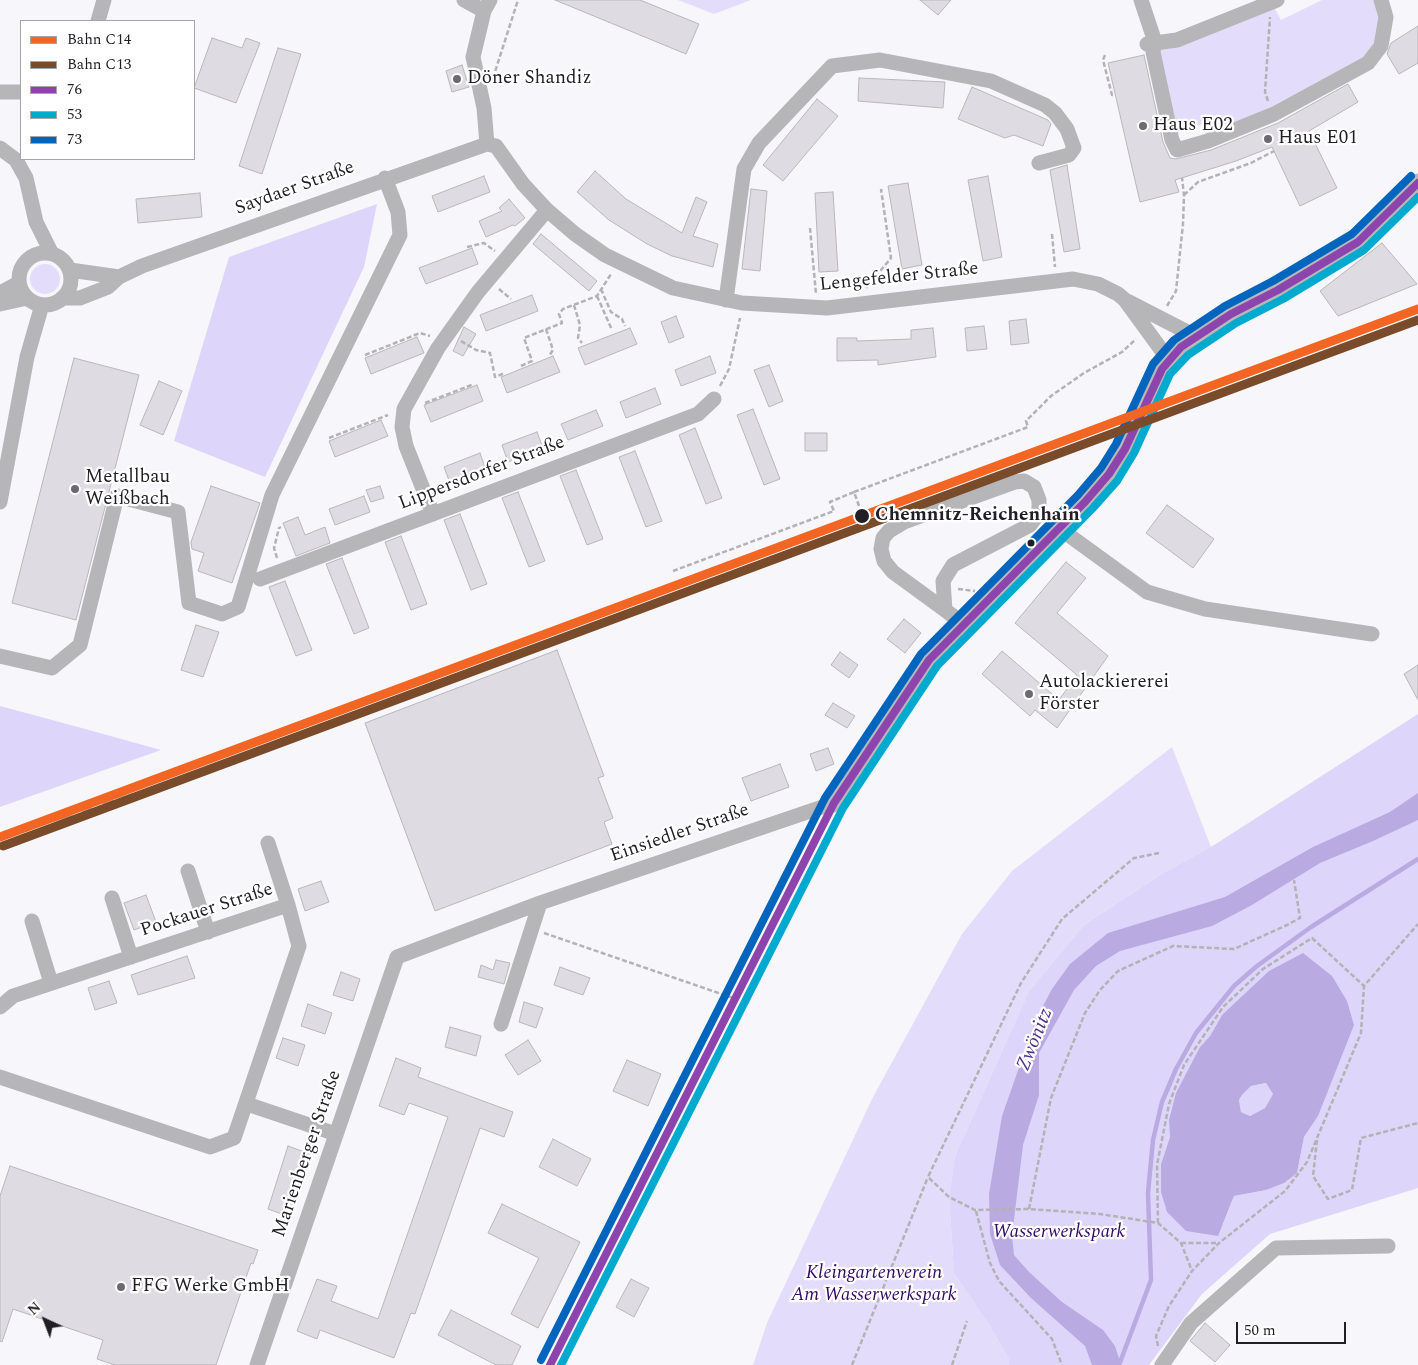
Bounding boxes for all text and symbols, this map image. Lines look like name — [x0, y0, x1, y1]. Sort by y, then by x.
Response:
legend — [20, 20, 195, 160]
text: Bahn C14 — [67, 28, 131, 51]
text: Bahn C13 — [67, 53, 131, 76]
place label: Döner Shandiz — [467, 68, 592, 90]
marker: Döner Shandiz — [451, 73, 463, 85]
text: 76 — [67, 78, 82, 101]
text: 53 — [67, 103, 82, 126]
place label: Haus E02 — [1153, 115, 1233, 137]
marker: Haus E02 — [1137, 120, 1149, 132]
text: 73 — [67, 128, 82, 151]
place label: Haus E01 — [1278, 128, 1358, 150]
marker: Haus E01 — [1262, 133, 1274, 145]
street label: Saydaer Straße — [232, 157, 358, 221]
street label: Lengefelder Straße — [818, 258, 980, 298]
street label: Lippersdorfer Straße — [396, 432, 568, 516]
place label: Metallbau Weißbach — [85, 467, 170, 511]
marker: Metallbau Weißbach — [69, 483, 81, 495]
place label: Chemnitz-Reichenhain — [875, 505, 1080, 527]
marker: Chemnitz-Reichenhain — [853, 507, 871, 525]
unlabelled marker — [1026, 538, 1036, 548]
place label: Autolackiererei Förster — [1039, 672, 1169, 716]
marker: Autolackiererei Förster — [1023, 688, 1035, 700]
street label: Einsiedler Straße — [608, 800, 752, 868]
street label: Pockauer Straße — [138, 879, 276, 943]
water label: Zwönitz — [1013, 1005, 1059, 1075]
street label: Marienberger Straße — [269, 1068, 347, 1240]
park label: Wasserwerkspark — [993, 1222, 1125, 1244]
park label: Kleingartenverein Am Wasserwerkspark — [791, 1263, 957, 1307]
place label: FFG Werke GmbH — [131, 1276, 290, 1298]
marker: FFG Werke GmbH — [115, 1281, 127, 1293]
north arrow — [20, 1295, 70, 1345]
text: N — [23, 1297, 46, 1320]
scale bar — [1238, 1312, 1348, 1344]
text: 50 m — [1244, 1319, 1276, 1342]

